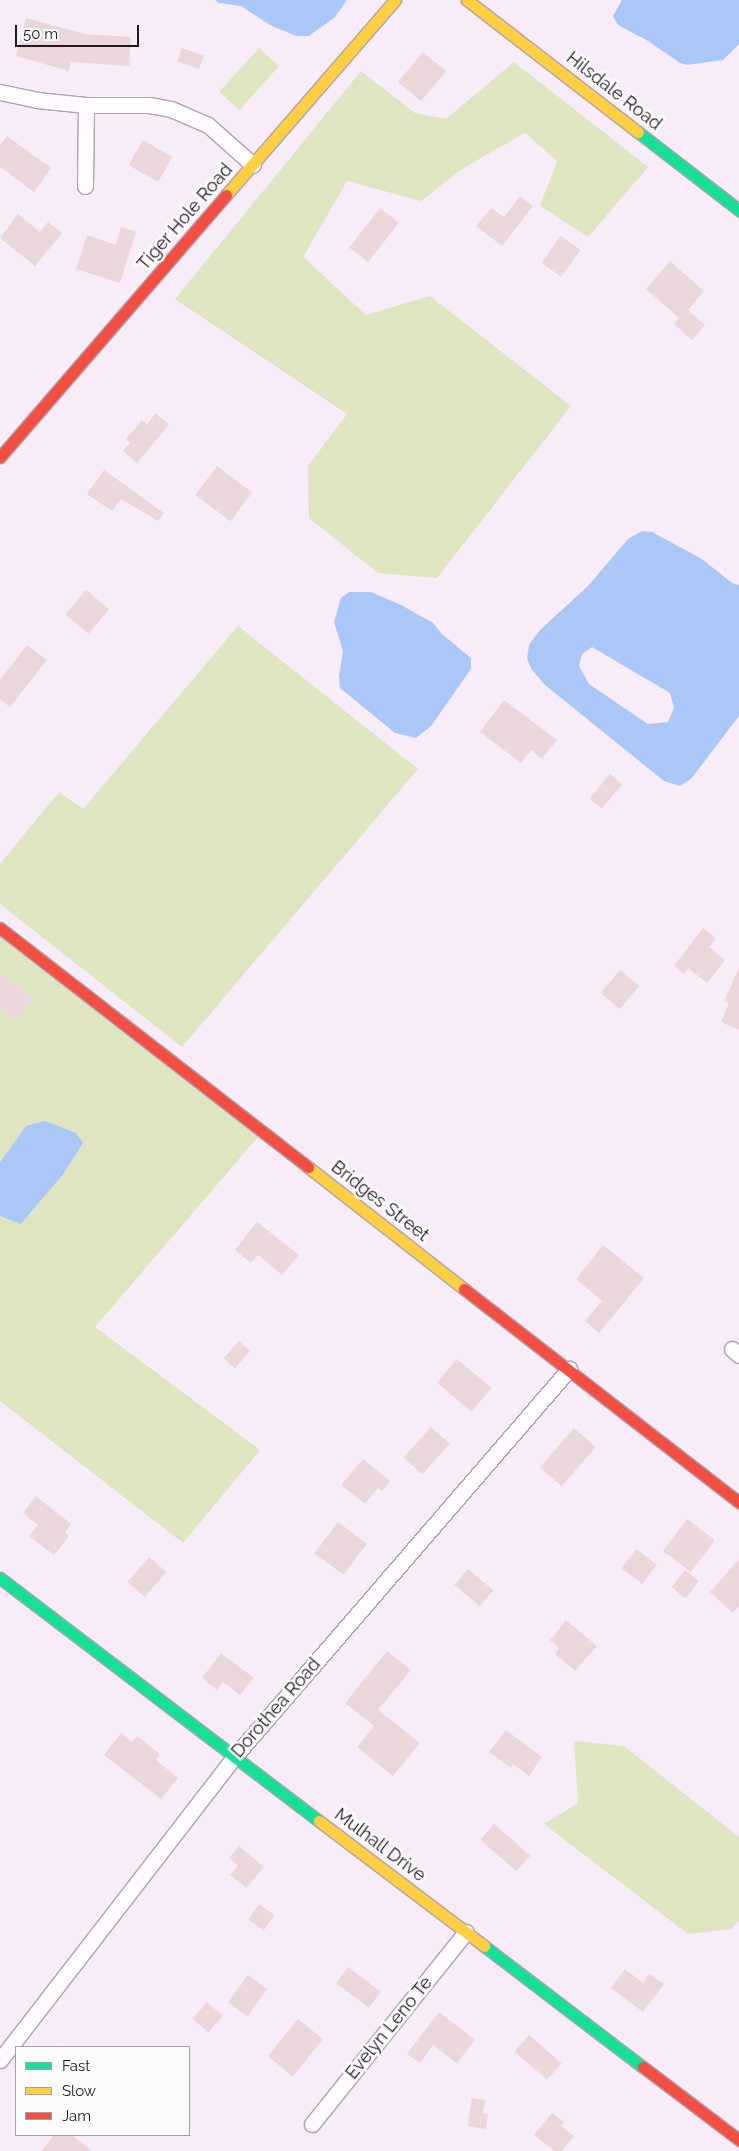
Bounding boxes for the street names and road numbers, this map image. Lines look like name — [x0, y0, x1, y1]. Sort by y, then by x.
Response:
street label: Hilsdale Road — [562, 47, 666, 135]
street label: Tiger Hole Road — [133, 159, 237, 275]
street label: Bridges Street — [327, 1156, 433, 1246]
street label: Dorothea Road — [227, 1654, 325, 1762]
street label: Mulhall Drive — [330, 1804, 430, 1886]
street label: Evelyn Leno Te — [341, 1972, 437, 2084]

